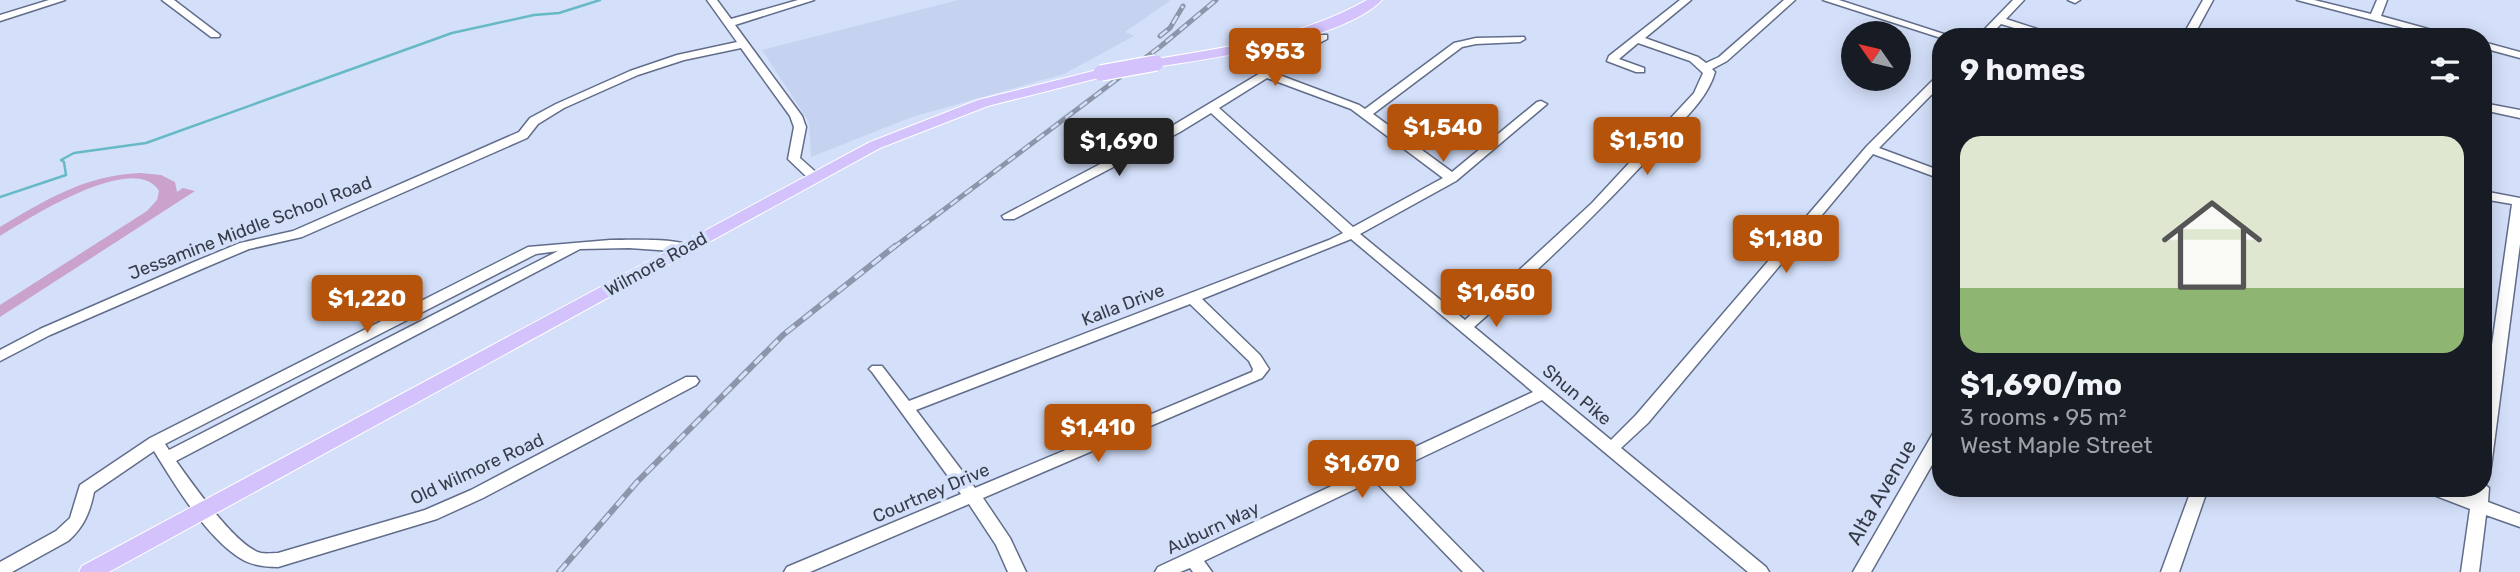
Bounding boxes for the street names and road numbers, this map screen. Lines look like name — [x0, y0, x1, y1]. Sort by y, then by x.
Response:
street label: Jessamine Middle School Road — [125, 171, 375, 285]
street label: Wilmore Road — [601, 227, 711, 301]
street label: Kalla Drive — [1078, 279, 1168, 331]
street label: Shun Pike — [1538, 360, 1616, 430]
street label: Old Wilmore Road — [407, 428, 547, 510]
street label: Alta Avenue — [1841, 435, 1921, 549]
street label: Courtney Drive — [869, 458, 993, 528]
street label: Auburn Way — [1163, 497, 1263, 559]

